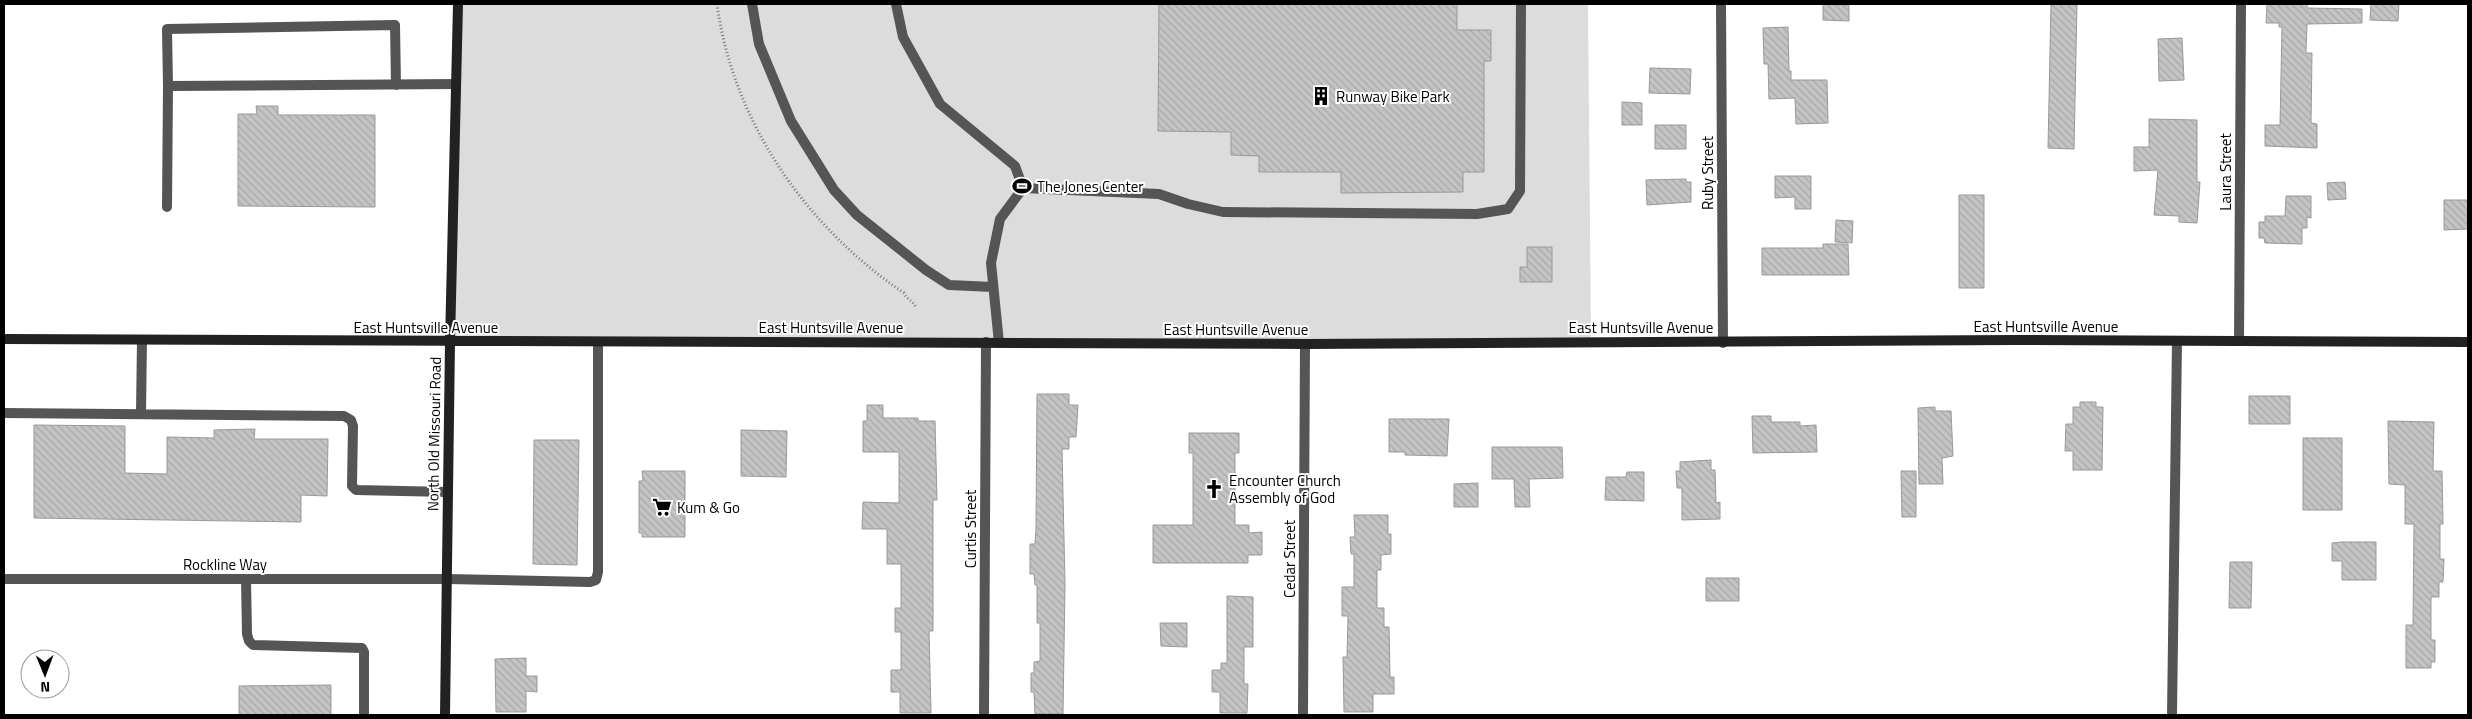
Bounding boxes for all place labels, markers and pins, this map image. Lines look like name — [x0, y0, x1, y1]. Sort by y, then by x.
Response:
building icon: Runway Bike Park — [1310, 85, 1332, 107]
place label: Runway Bike Park — [1336, 85, 1450, 108]
sports icon: The Jones Center — [1011, 175, 1033, 197]
place label: The Jones Center — [1037, 175, 1144, 198]
place label: Encounter Church Assembly of God — [1229, 469, 1341, 509]
church icon: Encounter Church Assembly of God — [1203, 478, 1225, 500]
supermarket icon: Kum & Go — [651, 496, 673, 518]
place label: Kum & Go — [677, 496, 740, 519]

